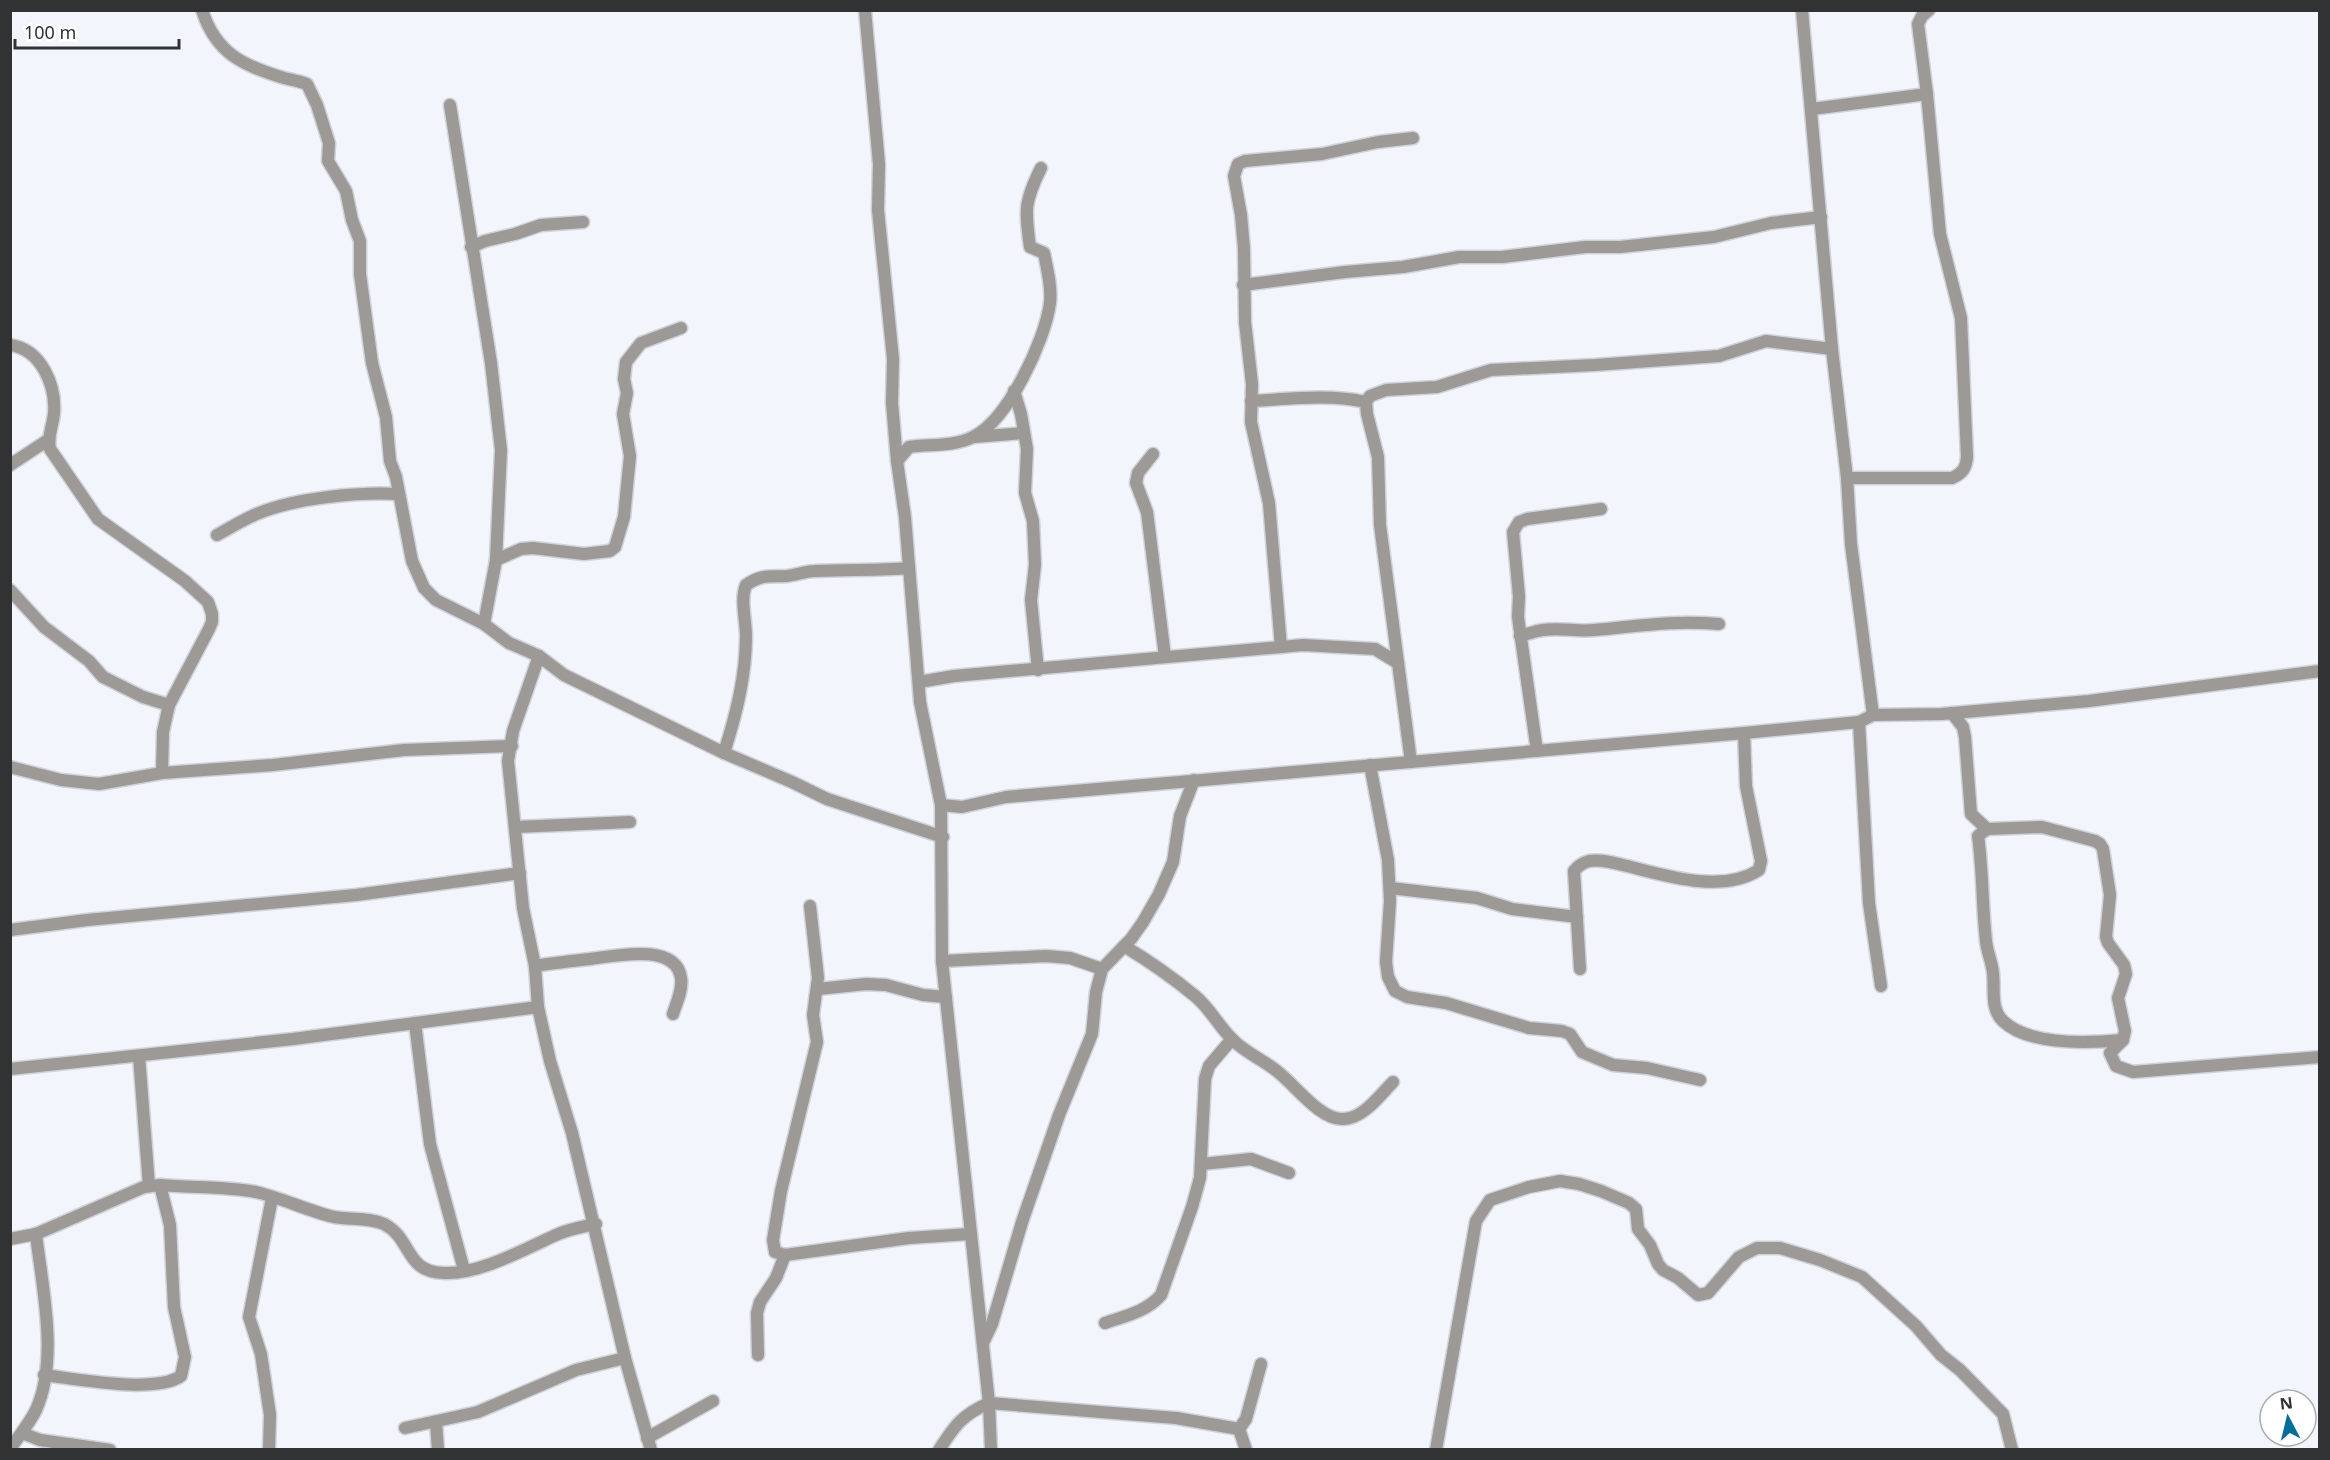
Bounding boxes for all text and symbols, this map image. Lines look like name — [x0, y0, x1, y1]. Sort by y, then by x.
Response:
scale bar — [15, 12, 178, 50]
text: 100 m — [24, 20, 76, 44]
north arrow — [2258, 1388, 2318, 1448]
text: N — [2278, 1391, 2294, 1415]

